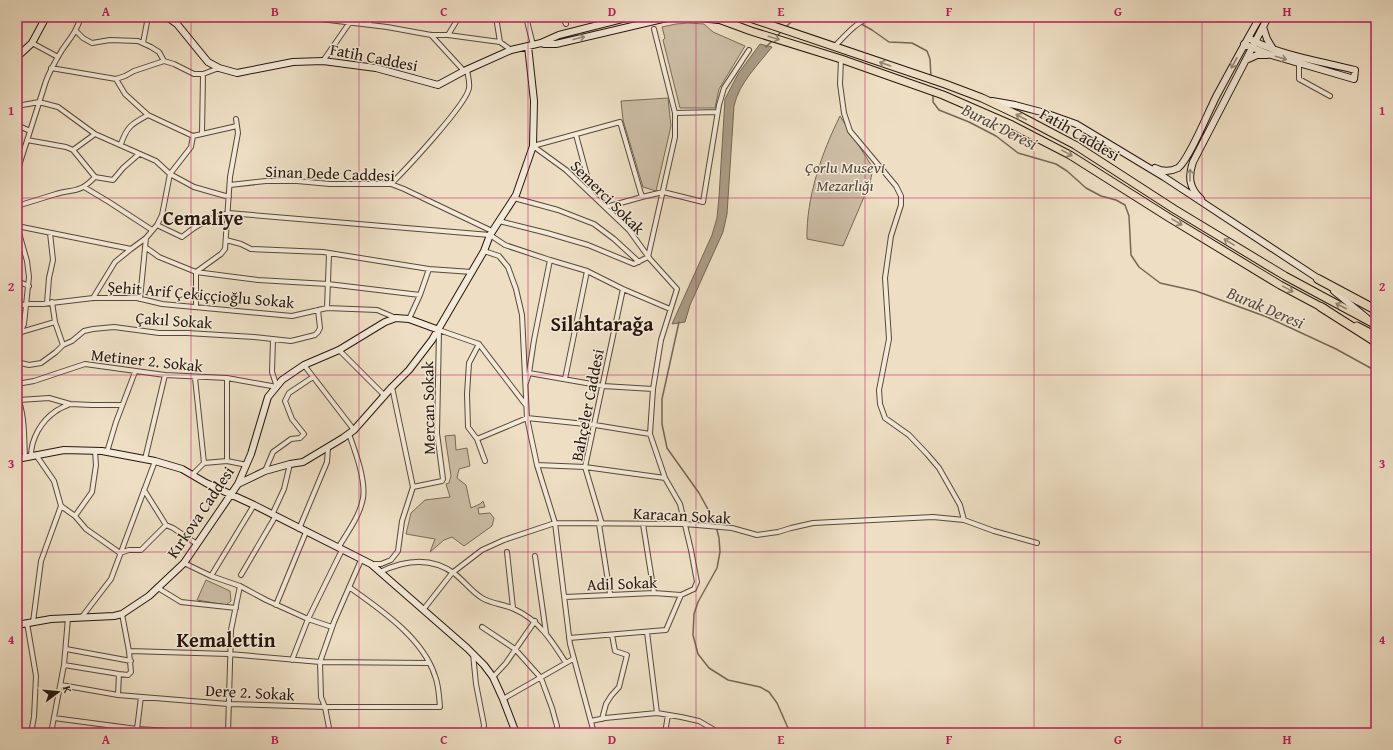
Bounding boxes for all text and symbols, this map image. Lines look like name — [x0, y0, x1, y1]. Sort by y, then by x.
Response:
text: A — [102, 2, 111, 21]
text: B — [271, 2, 279, 21]
text: C — [440, 2, 448, 21]
text: D — [608, 2, 616, 21]
text: E — [778, 2, 785, 21]
text: F — [946, 2, 953, 21]
text: G — [1114, 2, 1122, 21]
text: H — [1282, 2, 1292, 21]
one-way arrow — [572, 34, 585, 41]
one-way arrow — [767, 35, 780, 42]
street label: Fatih Caddesi — [328, 37, 421, 77]
one-way arrow — [1274, 55, 1287, 62]
one-way arrow — [1230, 57, 1237, 69]
one-way arrow — [880, 60, 892, 68]
water label: Burak Deresi — [957, 96, 1043, 156]
text: 1 — [8, 101, 14, 120]
street label: Fatih Caddesi — [1035, 101, 1125, 167]
text: 1 — [1379, 101, 1385, 120]
one-way arrow — [1016, 113, 1028, 120]
one-way arrow — [1060, 150, 1072, 157]
street label: Semerci Sokak — [565, 154, 651, 240]
park label: Çorlu Musevi Mezarlığı — [805, 155, 885, 197]
street label: Sinan Dede Caddesi — [265, 159, 396, 187]
one-way arrow — [1187, 169, 1194, 182]
district label: Cemaliye — [163, 203, 243, 232]
one-way arrow — [1171, 219, 1183, 227]
one-way arrow — [1224, 238, 1235, 246]
street label: Şehit Arif Çekiççioğlu Sokak — [107, 274, 296, 314]
text: 2 — [8, 277, 15, 296]
text: 2 — [1379, 277, 1386, 296]
water label: Burak Deresi — [1223, 279, 1309, 335]
one-way arrow — [1282, 286, 1294, 294]
one-way arrow — [1336, 302, 1348, 310]
street label: Çakıl Sokak — [135, 305, 214, 335]
district label: Silahtarağa — [551, 309, 654, 338]
street label: Metiner 2. Sokak — [90, 342, 205, 378]
street label: Bahçeler Caddesi — [564, 346, 610, 463]
street label: Mercan Sokak — [415, 360, 441, 455]
text: 3 — [8, 454, 14, 473]
text: 3 — [1379, 454, 1385, 473]
street label: Kırkova Caddesi — [160, 461, 240, 563]
street label: Karacan Sokak — [632, 500, 732, 530]
street label: Adil Sokak — [586, 570, 659, 596]
district label: Kemalettin — [176, 625, 276, 654]
text: 4 — [8, 630, 15, 649]
text: 4 — [1379, 630, 1386, 649]
north arrow — [38, 672, 78, 712]
street label: Dere 2. Sokak — [205, 678, 296, 706]
text: K — [59, 684, 76, 695]
text: A — [102, 730, 111, 749]
text: B — [271, 730, 279, 749]
text: C — [440, 730, 448, 749]
text: D — [608, 730, 616, 749]
text: E — [778, 730, 785, 749]
text: F — [946, 730, 953, 749]
text: G — [1114, 730, 1122, 749]
text: H — [1282, 730, 1292, 749]

